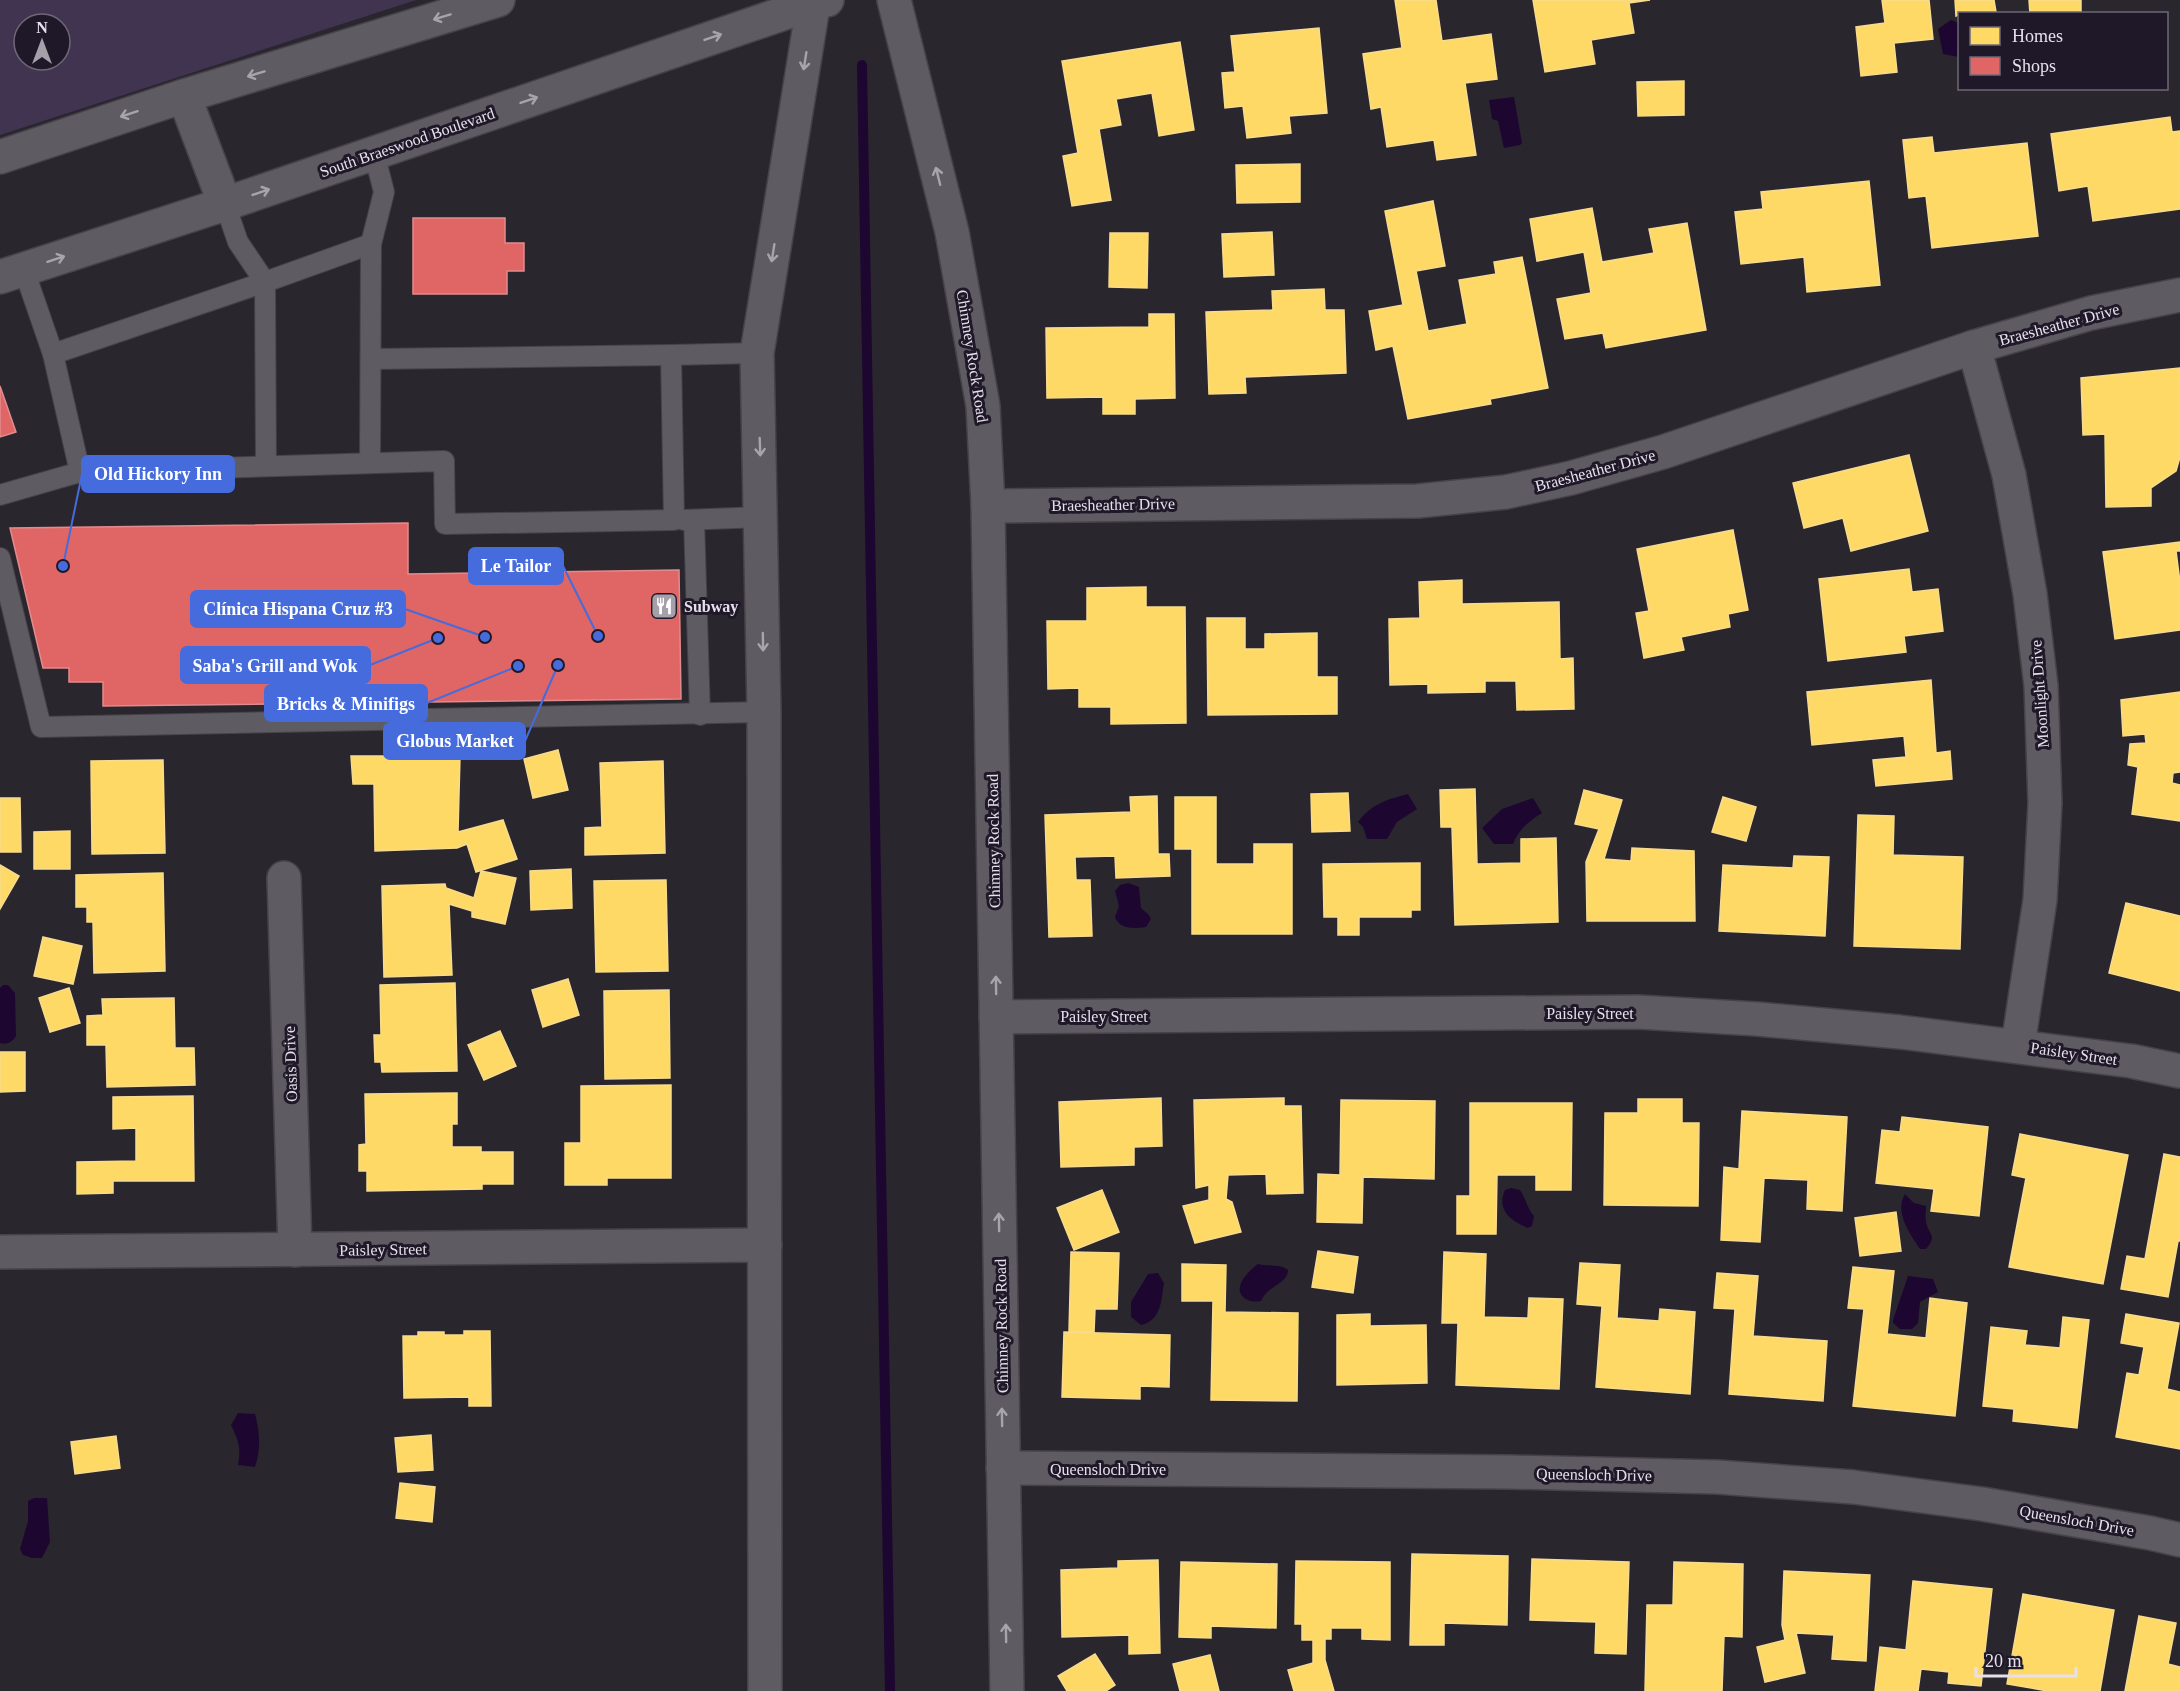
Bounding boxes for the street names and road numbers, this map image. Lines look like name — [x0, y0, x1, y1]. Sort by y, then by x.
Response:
street label: South Braeswood Boulevard — [317, 104, 497, 180]
street label: Chimney Rock Road — [953, 288, 991, 424]
street label: Braesheather Drive — [1997, 300, 2121, 349]
street label: Braesheather Drive — [1533, 446, 1657, 495]
street label: Braesheather Drive — [1051, 495, 1175, 514]
street label: Moonlight Drive — [2027, 639, 2053, 748]
street label: Chimney Rock Road — [984, 774, 1004, 908]
street label: Paisley Street — [1546, 1005, 1634, 1023]
street label: Paisley Street — [1060, 1008, 1148, 1026]
street label: Oasis Drive — [281, 1026, 300, 1102]
street label: Paisley Street — [2029, 1039, 2119, 1069]
street label: Paisley Street — [339, 1240, 427, 1260]
street label: Chimney Rock Road — [992, 1259, 1012, 1393]
street label: Queensloch Drive — [1050, 1461, 1166, 1478]
street label: Queensloch Drive — [1536, 1465, 1652, 1484]
street label: Queensloch Drive — [2018, 1502, 2135, 1539]

